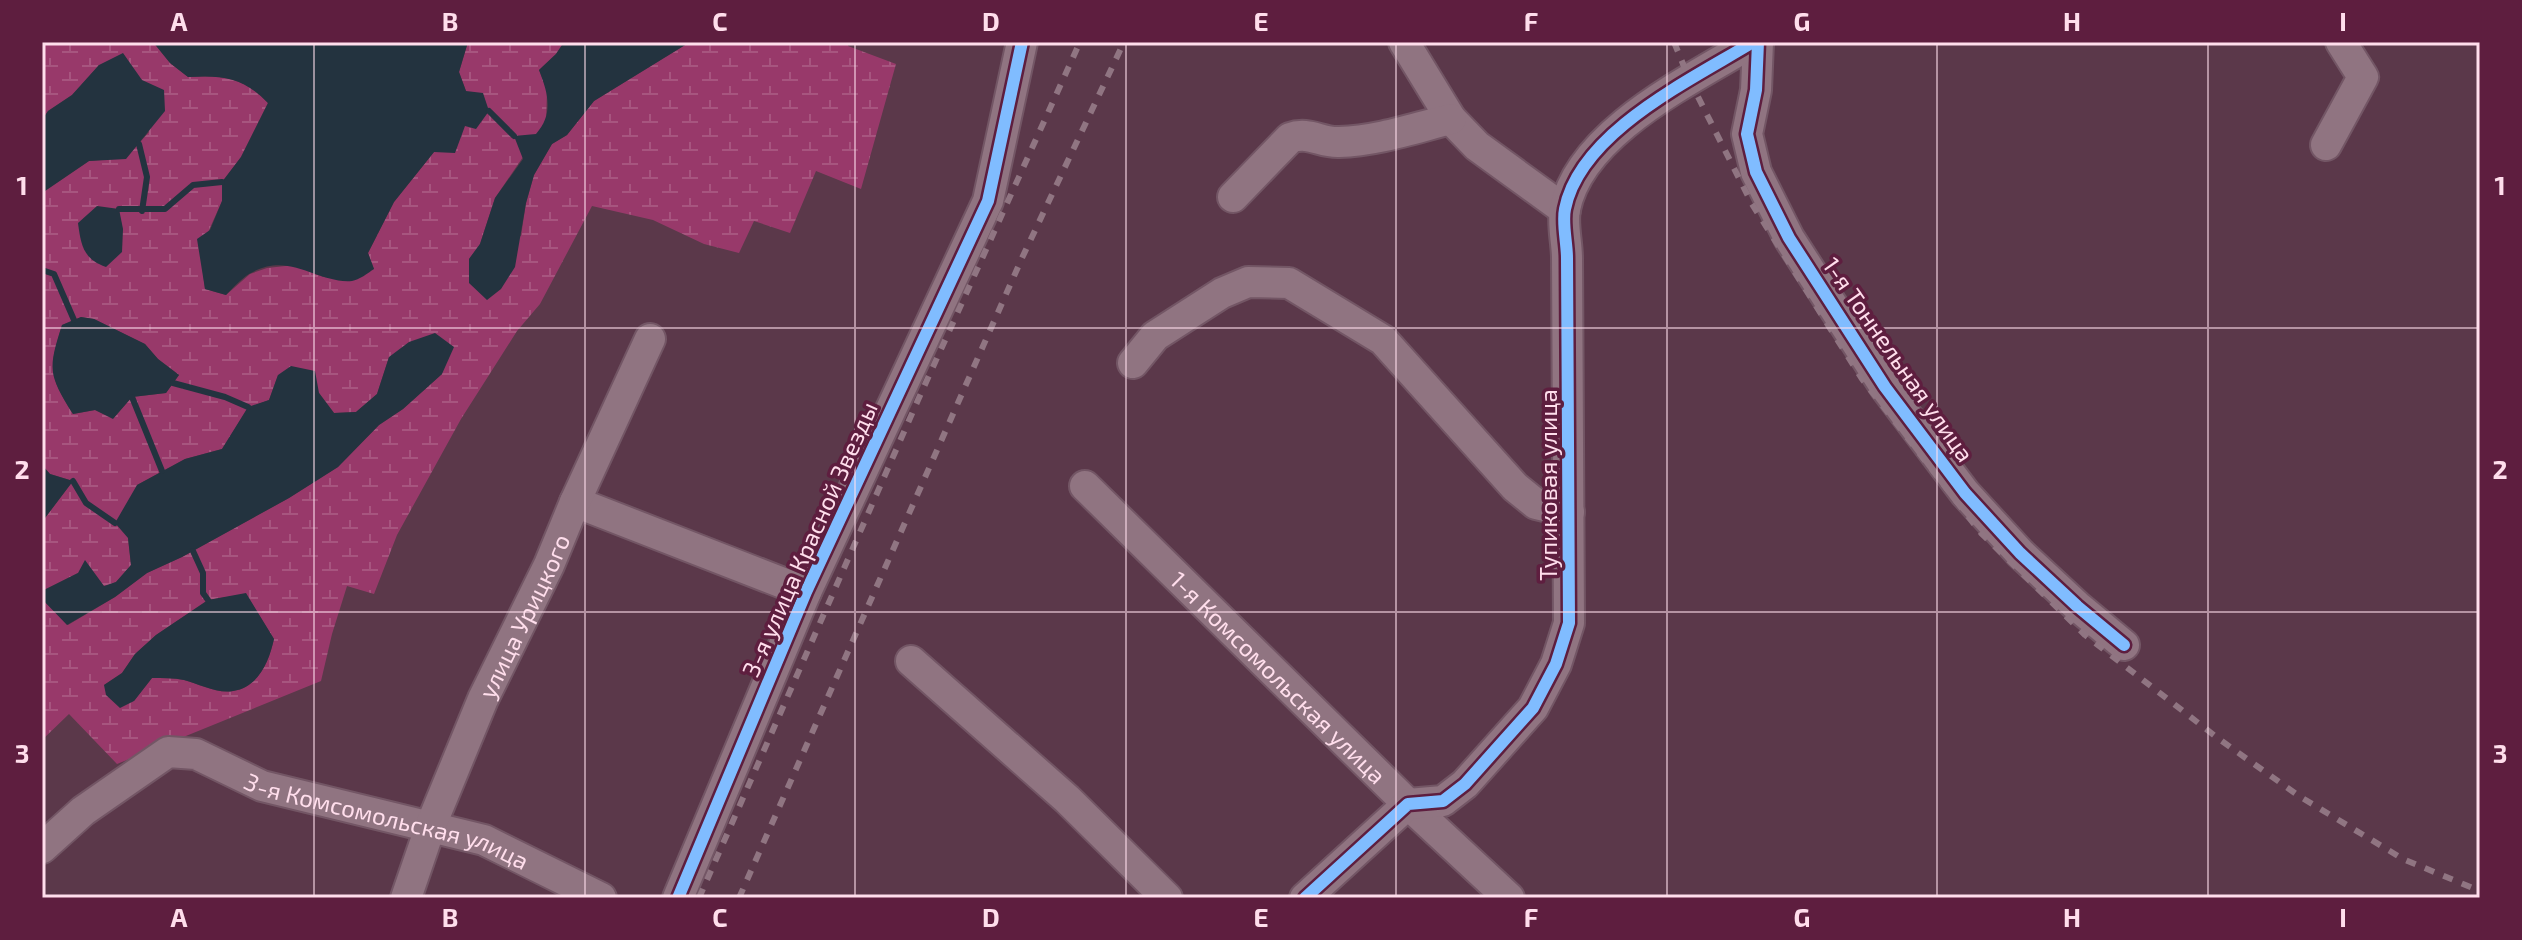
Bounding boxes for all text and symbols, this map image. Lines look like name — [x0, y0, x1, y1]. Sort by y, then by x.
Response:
text: A — [171, 5, 188, 36]
text: B — [442, 5, 458, 36]
text: C — [712, 5, 728, 36]
text: D — [982, 5, 1000, 36]
text: E — [1253, 5, 1269, 36]
text: F — [1524, 5, 1538, 36]
text: G — [1794, 5, 1810, 36]
text: H — [2063, 5, 2081, 36]
text: I — [2339, 5, 2347, 36]
text: 1 — [16, 169, 28, 200]
text: 1 — [2494, 169, 2506, 200]
street label: 1-я Тоннельная улица — [1817, 251, 1981, 467]
street label: Тупиковая улица — [1533, 389, 1563, 581]
street label: 3-я улица Красной Звезды — [735, 397, 884, 681]
text: 2 — [14, 453, 30, 484]
text: 2 — [2492, 453, 2508, 484]
street label: улица Урицкого — [471, 529, 575, 703]
street label: 1-я Комсомольская улица — [1165, 565, 1393, 789]
text: 3 — [15, 737, 29, 768]
text: 3 — [2493, 737, 2507, 768]
street label: 3-я Комсомольская улица — [240, 765, 534, 875]
text: A — [171, 901, 188, 932]
text: B — [442, 901, 458, 932]
text: C — [712, 901, 728, 932]
text: D — [982, 901, 1000, 932]
text: E — [1253, 901, 1269, 932]
text: F — [1524, 901, 1538, 932]
text: G — [1794, 901, 1810, 932]
text: H — [2063, 901, 2081, 932]
text: I — [2339, 901, 2347, 932]

